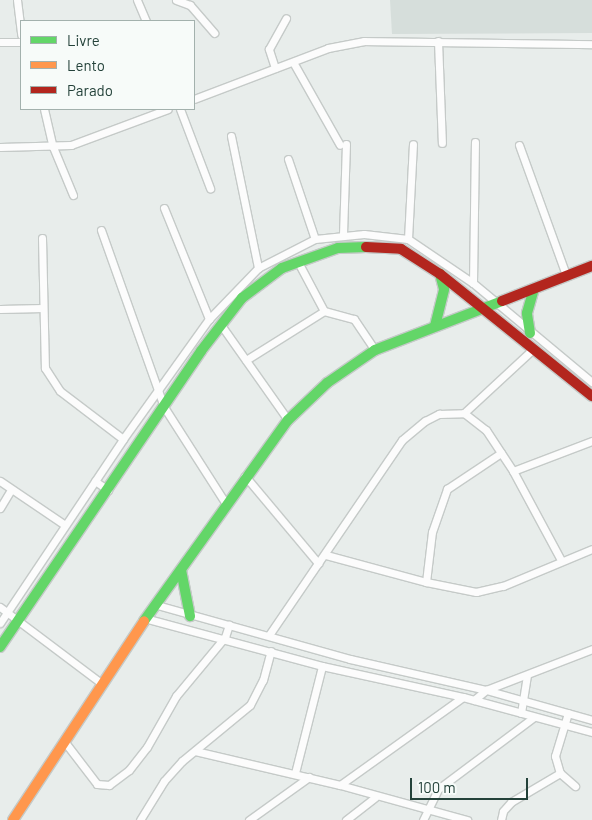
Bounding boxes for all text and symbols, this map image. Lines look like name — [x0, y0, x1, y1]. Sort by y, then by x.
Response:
legend — [20, 20, 195, 110]
text: Livre — [67, 31, 100, 49]
text: Lento — [67, 56, 105, 74]
text: Parado — [67, 81, 113, 99]
scale bar — [412, 768, 530, 800]
text: 100 m — [418, 778, 456, 796]

